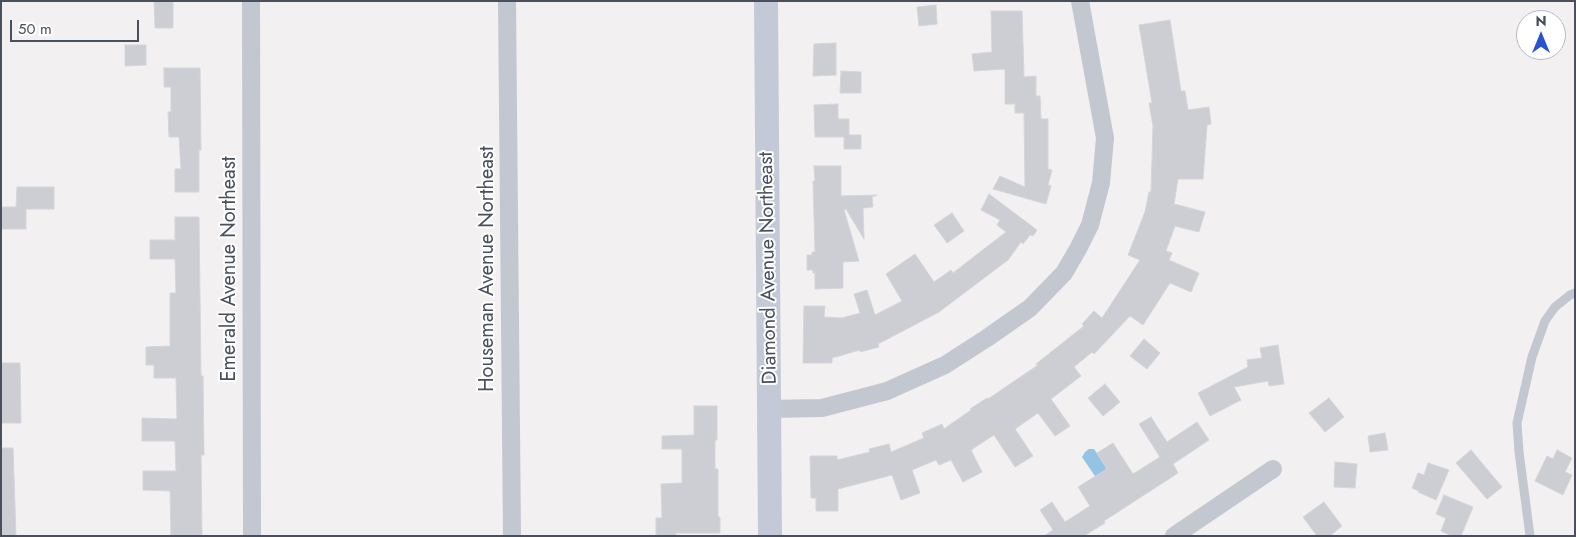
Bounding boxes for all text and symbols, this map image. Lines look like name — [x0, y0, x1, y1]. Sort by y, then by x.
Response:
scale bar — [12, 10, 141, 42]
north arrow — [1516, 10, 1566, 60]
text: N — [1535, 11, 1547, 31]
text: 50 m — [18, 18, 52, 40]
street label: Houseman Avenue Northeast — [476, 146, 500, 392]
street label: Diamond Avenue Northeast — [755, 152, 783, 384]
street label: Emerald Avenue Northeast — [218, 156, 242, 382]

